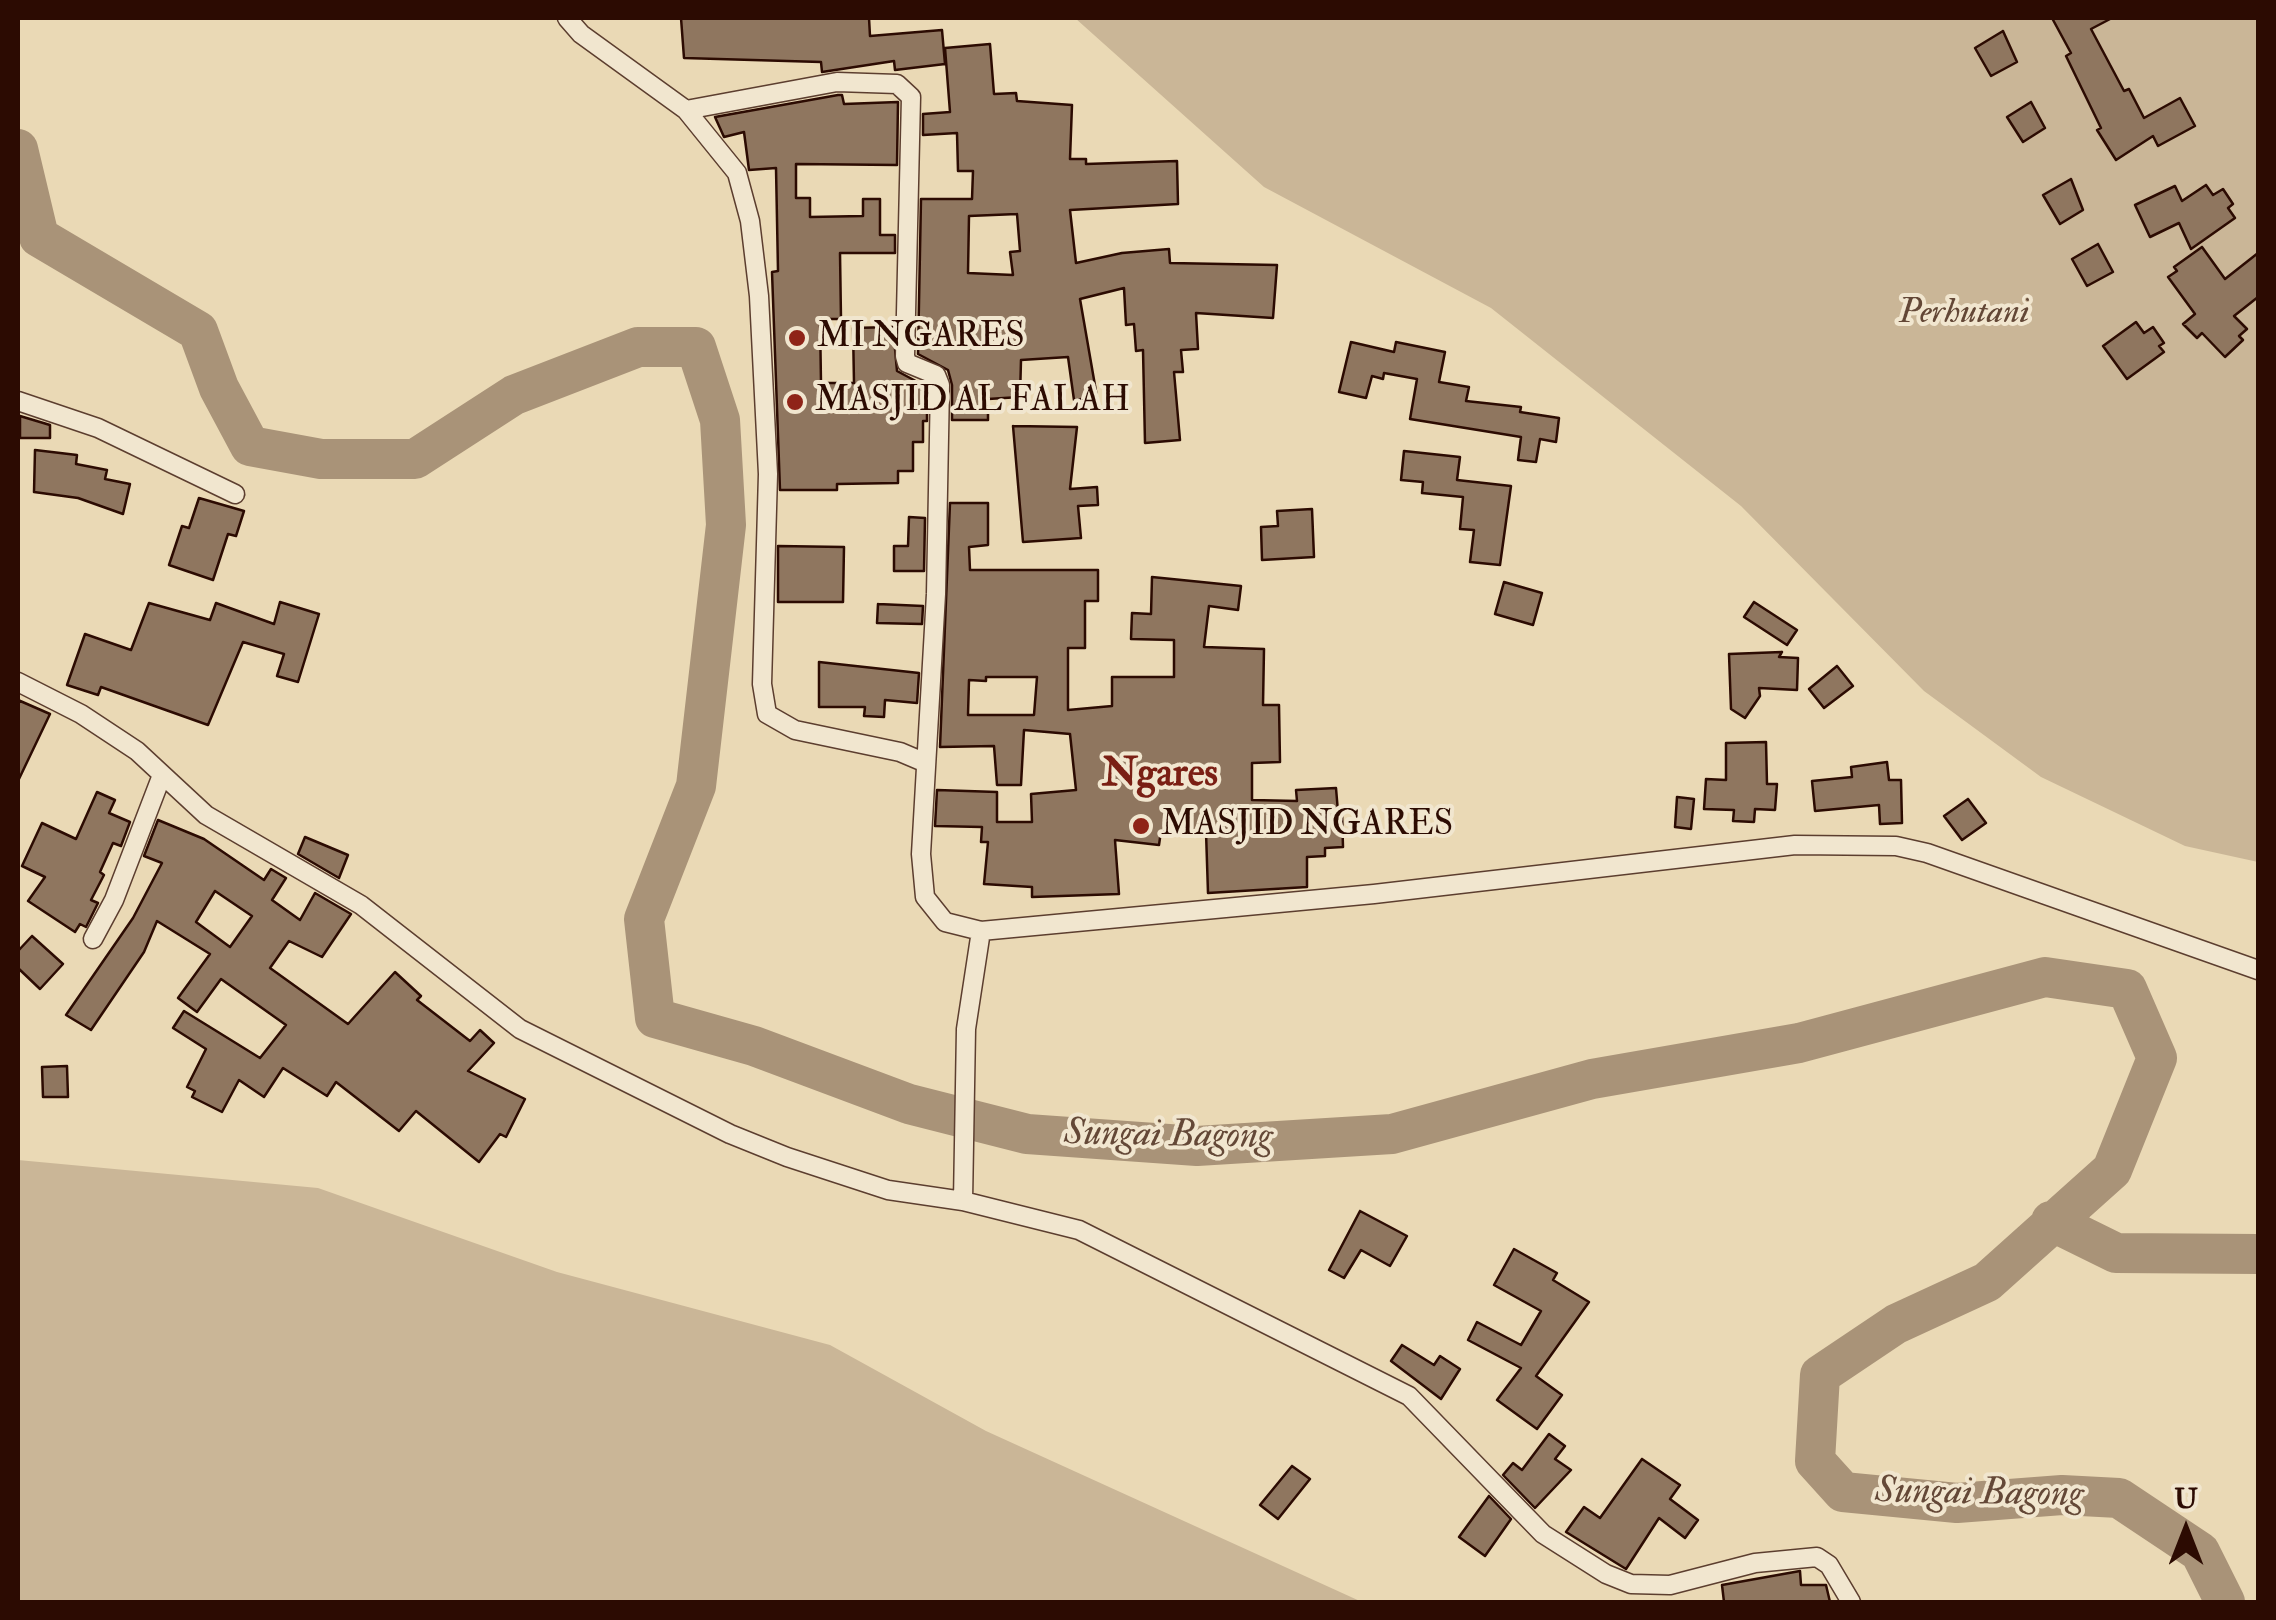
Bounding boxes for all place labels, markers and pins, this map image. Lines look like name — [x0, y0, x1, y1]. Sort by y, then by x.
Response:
place label: MI NGARES — [817, 317, 1025, 359]
marker: MI NGARES — [786, 327, 808, 349]
place label: MASJID AL FALAH — [815, 381, 1130, 423]
marker: MASJID AL FALAH — [784, 391, 806, 413]
place label: MASJID NGARES — [1161, 805, 1453, 847]
marker: MASJID NGARES — [1130, 815, 1152, 837]

